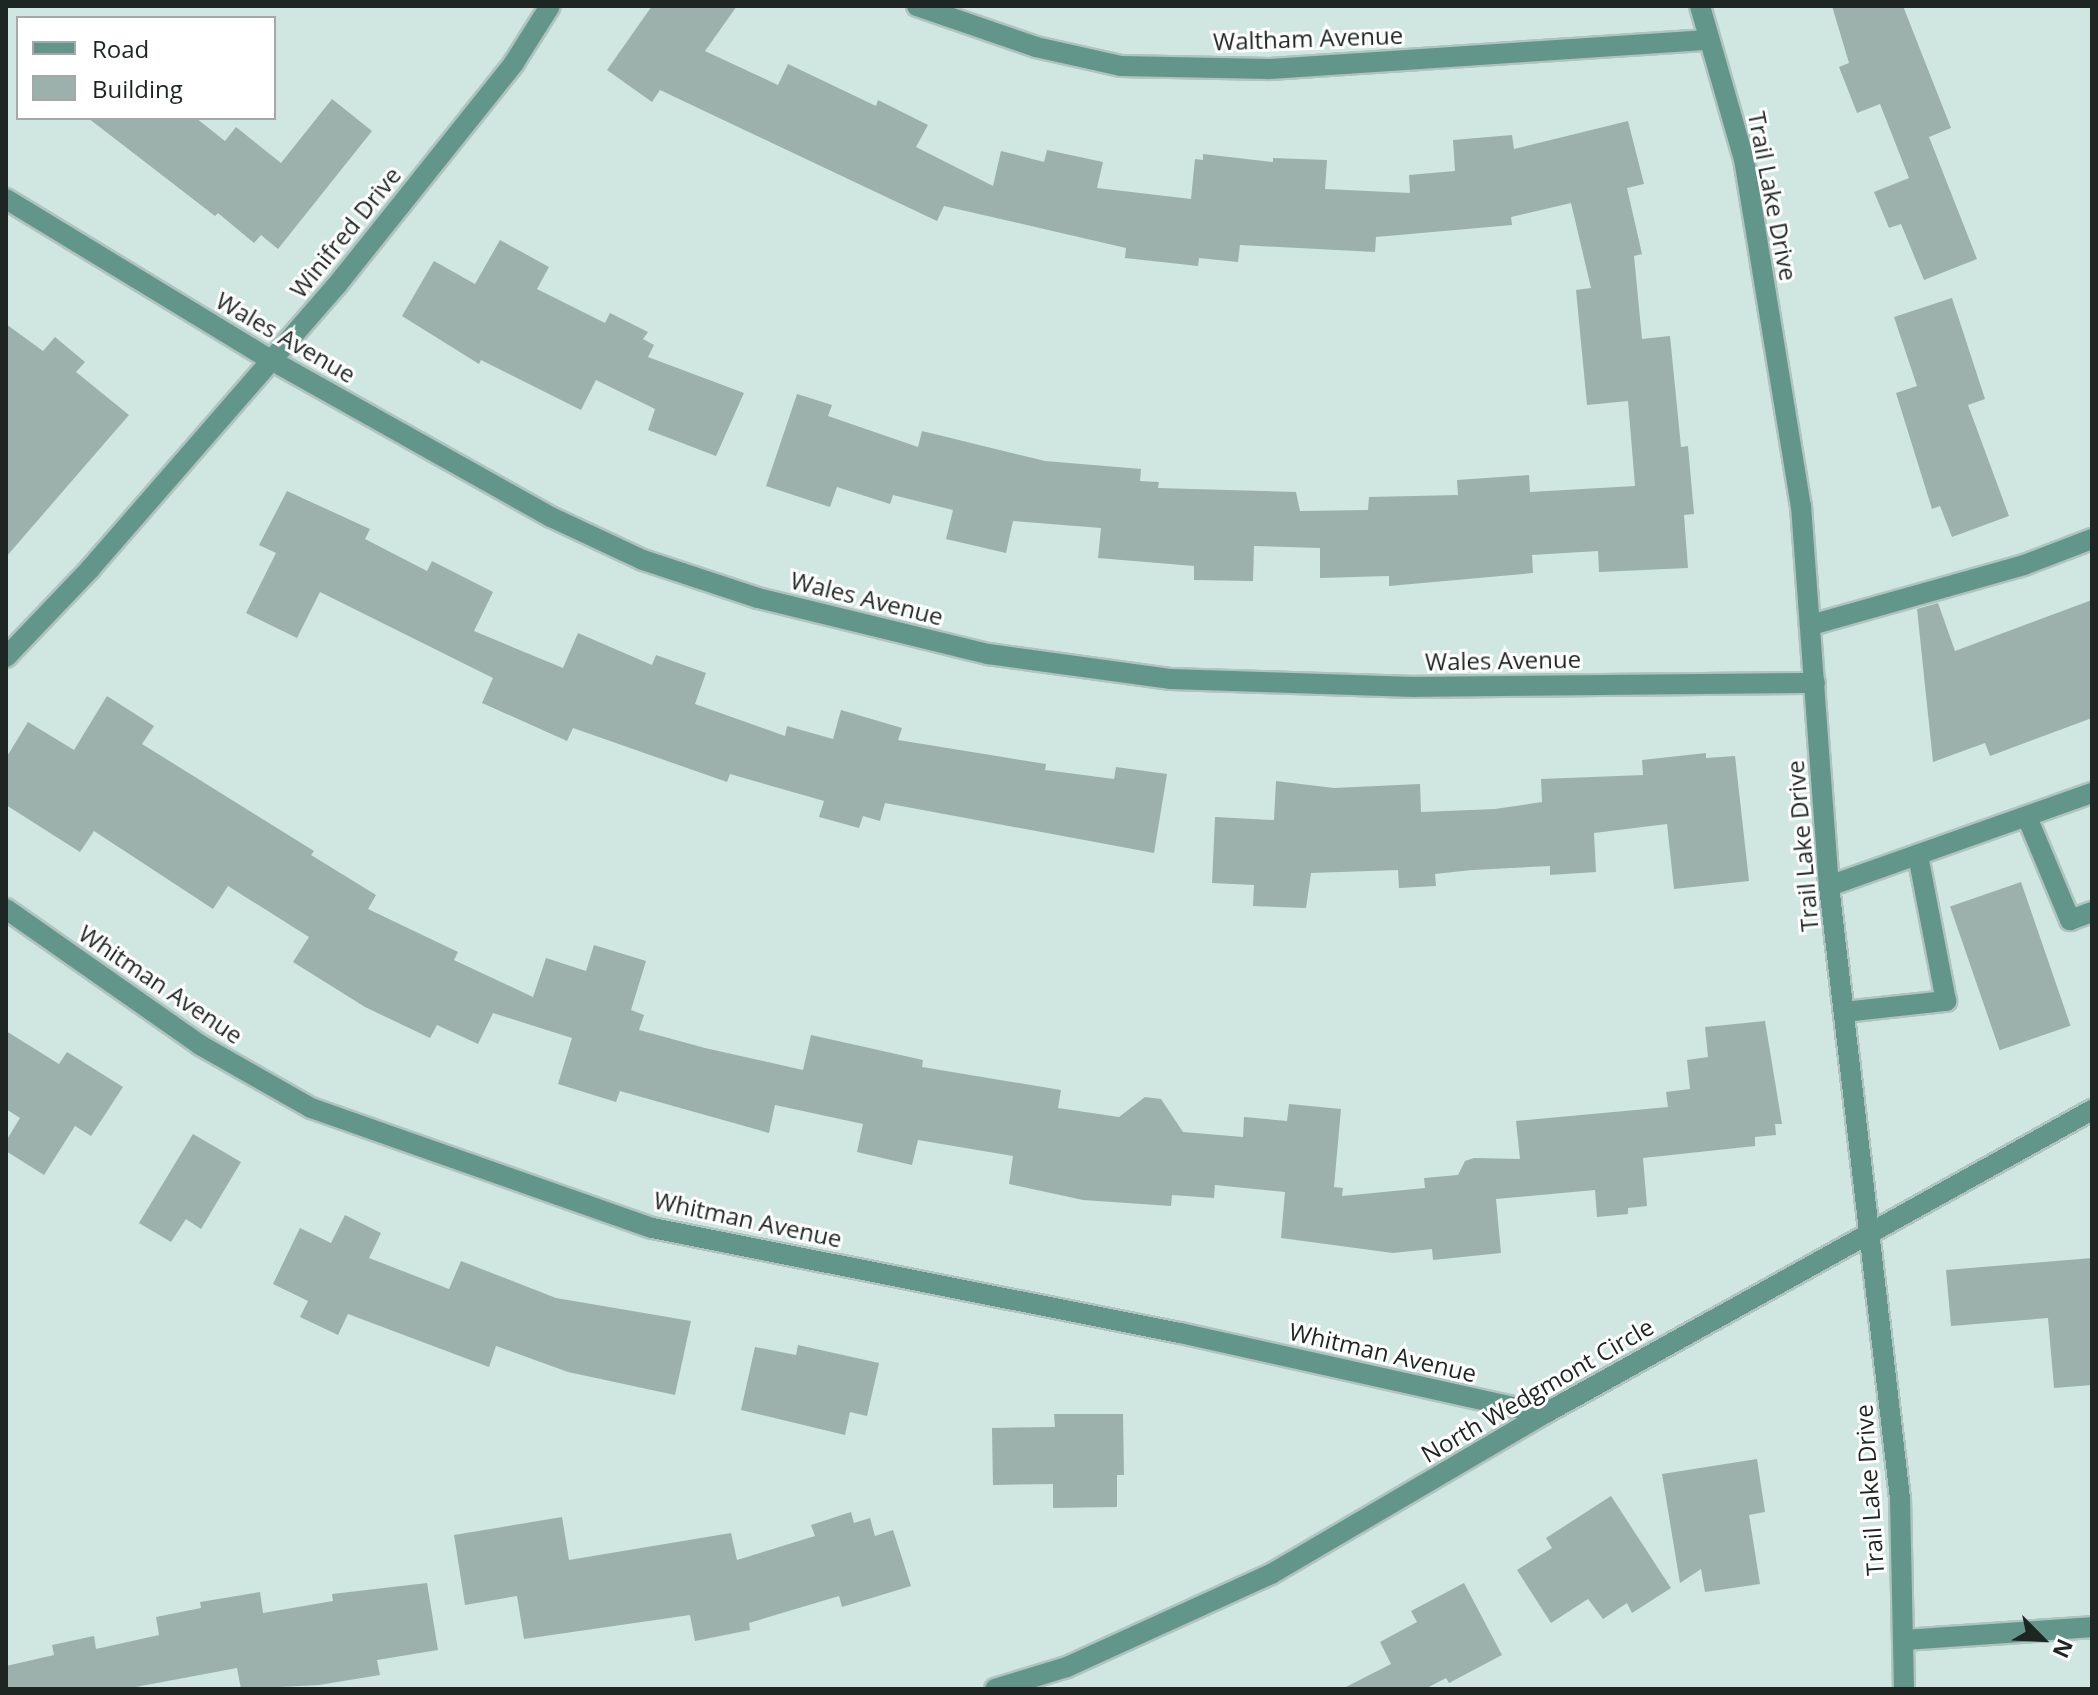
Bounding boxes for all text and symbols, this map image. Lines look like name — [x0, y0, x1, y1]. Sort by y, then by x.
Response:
legend — [16, 16, 276, 120]
street label: Waltham Avenue — [1212, 20, 1404, 56]
text: Road — [92, 32, 149, 65]
text: Building — [92, 72, 183, 105]
street label: Trail Lake Drive — [1742, 109, 1804, 283]
street label: Winifred Drive — [283, 161, 407, 303]
street label: Wales Avenue — [211, 285, 361, 389]
street label: Wales Avenue — [788, 565, 946, 631]
street label: Wales Avenue — [1425, 644, 1581, 676]
street label: Trail Lake Drive — [1780, 759, 1824, 933]
street label: Whitman Avenue — [74, 919, 248, 1049]
street label: Whitman Avenue — [651, 1185, 845, 1253]
street label: North Wedgmont Circle — [1416, 1312, 1658, 1468]
street label: Whitman Avenue — [1286, 1316, 1480, 1388]
street label: Trail Lake Drive — [1849, 1403, 1889, 1577]
north arrow — [2002, 1599, 2082, 1679]
text: N — [2047, 1634, 2081, 1663]

